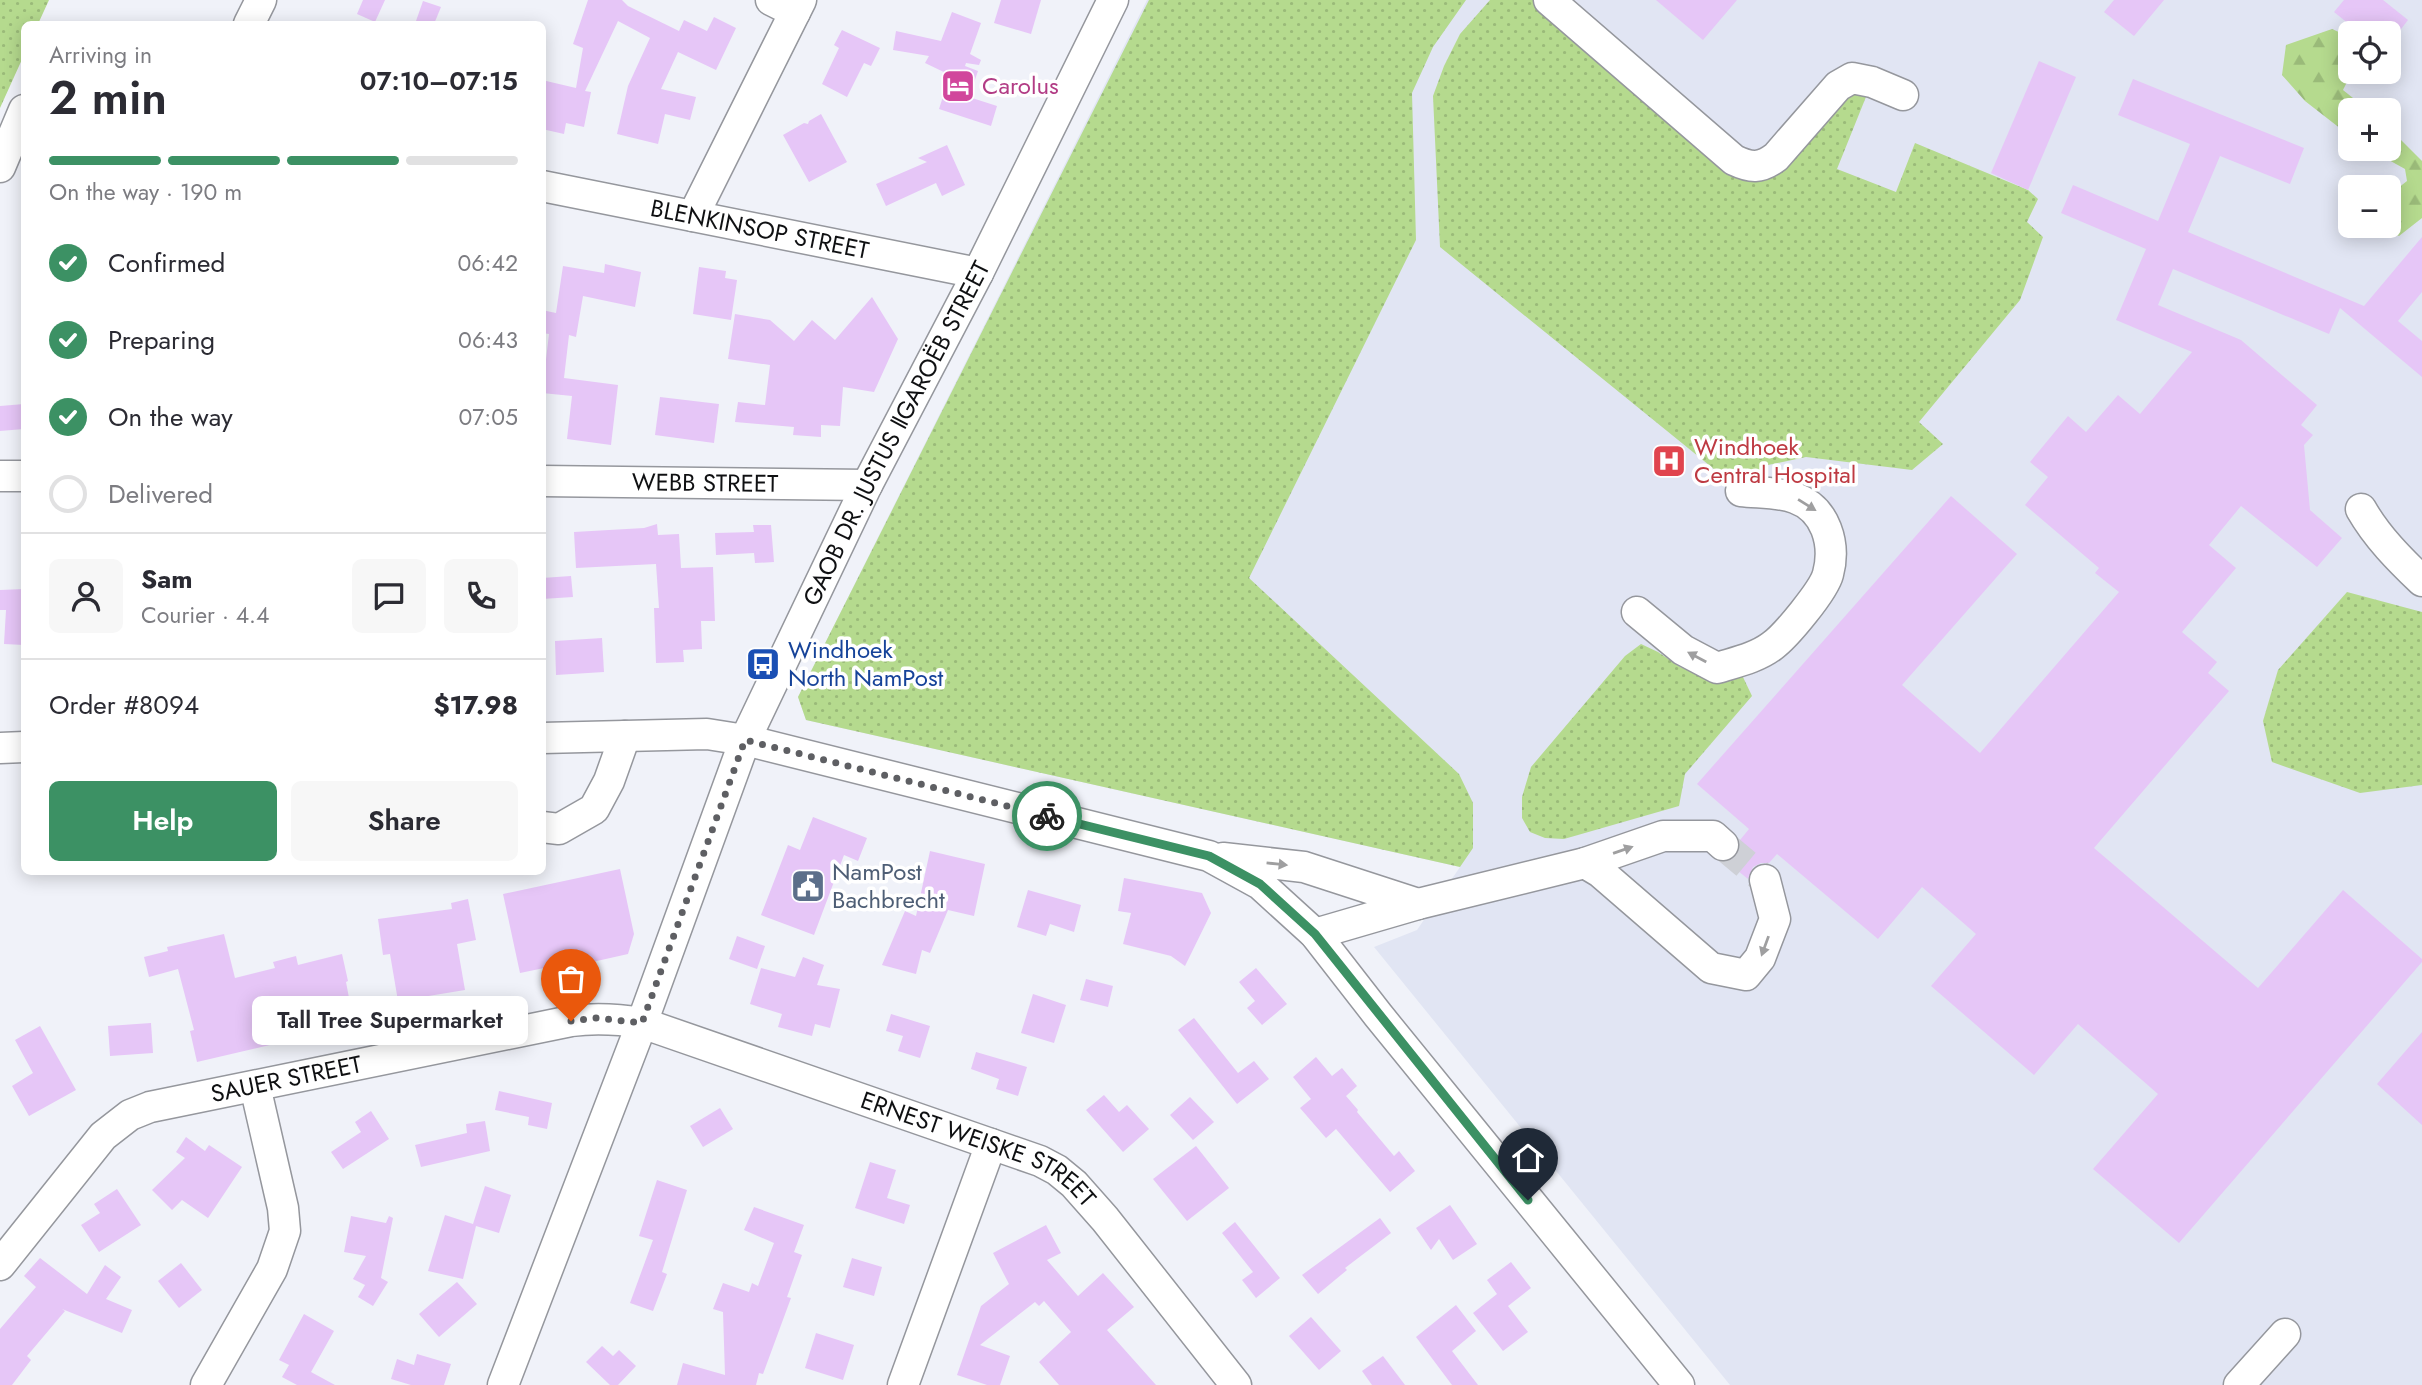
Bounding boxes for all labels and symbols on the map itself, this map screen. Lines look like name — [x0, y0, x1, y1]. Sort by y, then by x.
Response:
hotel icon: Carolus — [939, 67, 977, 105]
place label: Carolus — [982, 68, 1059, 103]
street label: BLENKINSOP STREET — [648, 190, 872, 268]
street label: GAOB DR. JUSTUS ǁGAROËB STREET — [794, 255, 998, 611]
place label: Windhoek Central Hospital — [1694, 429, 1856, 492]
hospital icon: Windhoek Central Hospital — [1650, 442, 1688, 480]
street label: WEBB STREET — [632, 464, 778, 501]
one-way arrow — [1797, 499, 1816, 512]
place label: Windhoek North NamPost — [788, 632, 944, 695]
bus stop icon: Windhoek North NamPost — [744, 645, 782, 683]
one-way arrow — [1687, 651, 1707, 663]
courier — [1012, 781, 1082, 851]
one-way arrow — [1612, 844, 1633, 855]
place label: NamPost Bachbrecht — [832, 854, 945, 917]
one-way arrow — [1266, 858, 1288, 869]
public building icon: NamPost Bachbrecht — [789, 867, 827, 905]
one-way arrow — [1759, 935, 1770, 956]
pin — [541, 949, 601, 1021]
callout: Tall Tree Supermarket — [252, 996, 529, 1046]
street label: SAUER STREET — [208, 1046, 365, 1111]
street label: ERNEST WEISKE STREET — [856, 1082, 1104, 1214]
pin — [1498, 1128, 1558, 1200]

